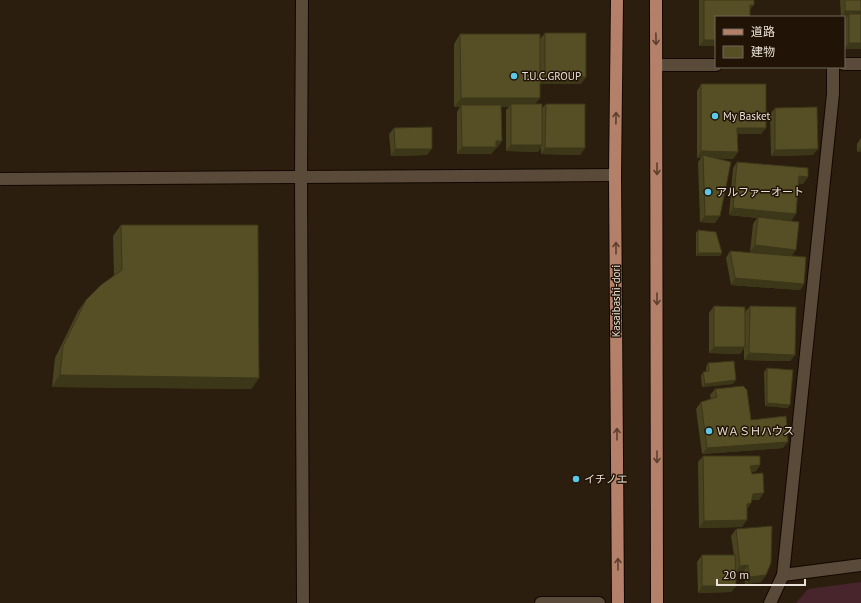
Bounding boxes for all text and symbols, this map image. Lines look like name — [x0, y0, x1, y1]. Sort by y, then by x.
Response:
legend — [715, 16, 845, 68]
text: 道路 — [751, 24, 775, 39]
one-way arrow — [652, 32, 660, 45]
text: 建物 — [751, 44, 775, 59]
place label: T.U.C.GROUP — [522, 69, 581, 83]
marker: T.U.C.GROUP — [509, 71, 519, 81]
place label: My Basket — [723, 109, 771, 123]
marker: My Basket — [710, 111, 720, 121]
one-way arrow — [612, 112, 620, 125]
one-way arrow — [653, 162, 661, 175]
place label: アルファーオート — [716, 185, 804, 199]
marker: アルファーオート — [703, 187, 713, 197]
one-way arrow — [612, 242, 619, 255]
street label: Kasaibashi-dori — [609, 265, 623, 337]
one-way arrow — [653, 292, 661, 305]
place label: ＷＡＳＨハウス — [717, 424, 794, 438]
marker: ＷＡＳＨハウス — [704, 426, 714, 436]
one-way arrow — [613, 428, 621, 441]
one-way arrow — [653, 450, 661, 463]
place label: イチノエ — [584, 472, 628, 486]
marker: イチノエ — [571, 474, 581, 484]
one-way arrow — [614, 558, 622, 571]
scale bar — [717, 561, 805, 587]
text: 20 m — [723, 567, 749, 582]

